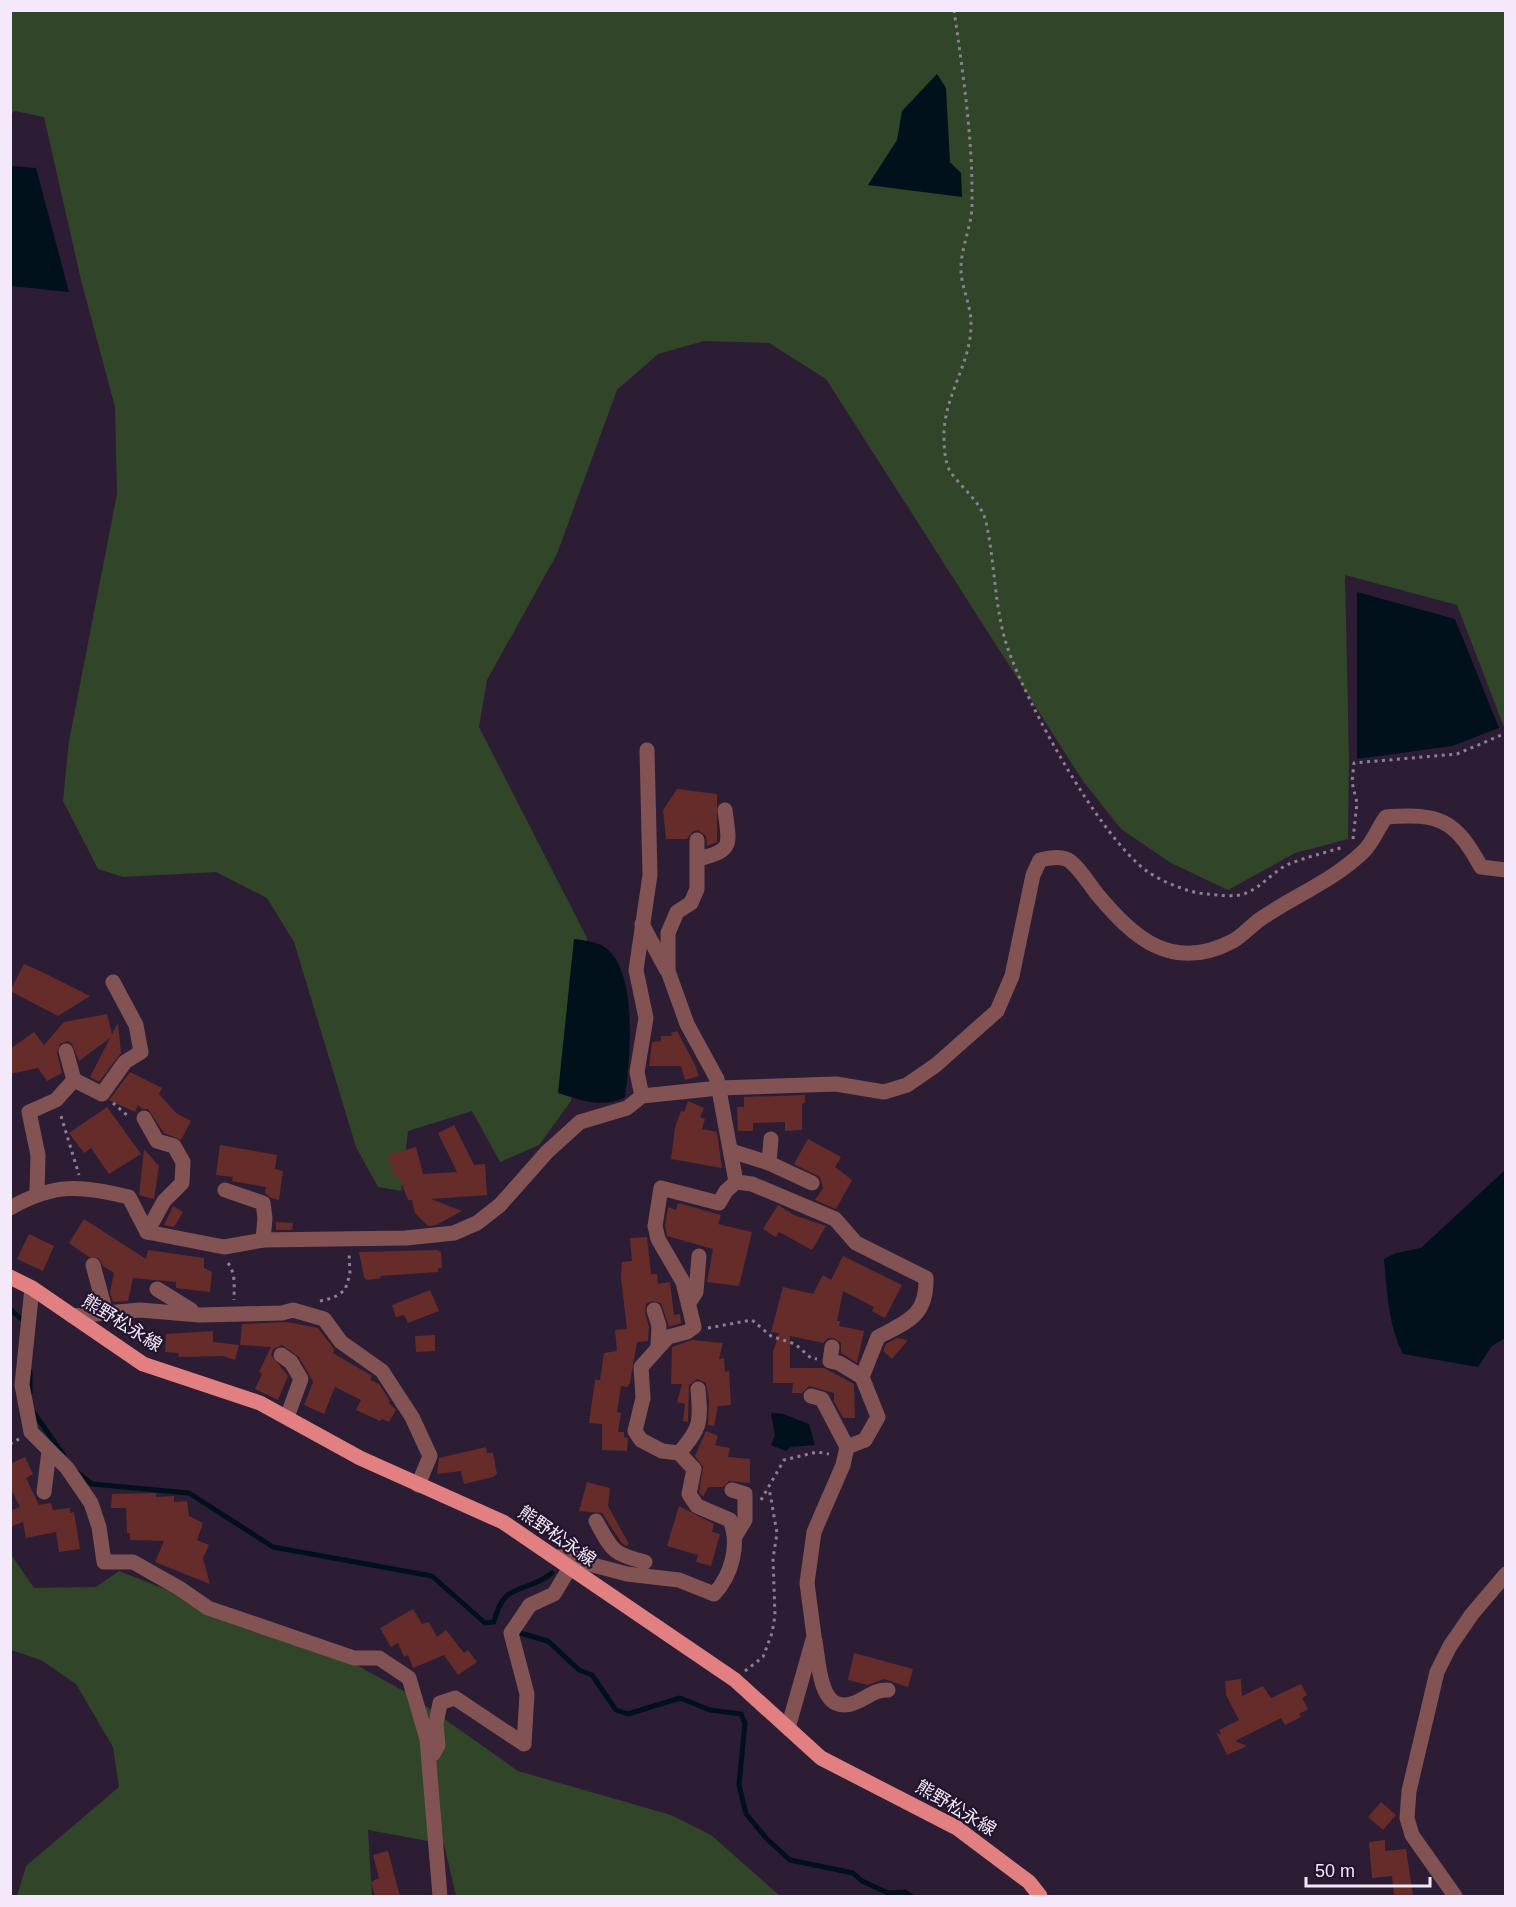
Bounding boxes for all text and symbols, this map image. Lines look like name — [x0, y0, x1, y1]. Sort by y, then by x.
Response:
street label: 熊野松永線 — [79, 1291, 165, 1355]
street label: 熊野松永線 — [514, 1502, 600, 1570]
street label: 熊野松永線 — [912, 1776, 1000, 1840]
scale bar — [1306, 1850, 1430, 1888]
text: 50 m — [1315, 1861, 1355, 1881]

